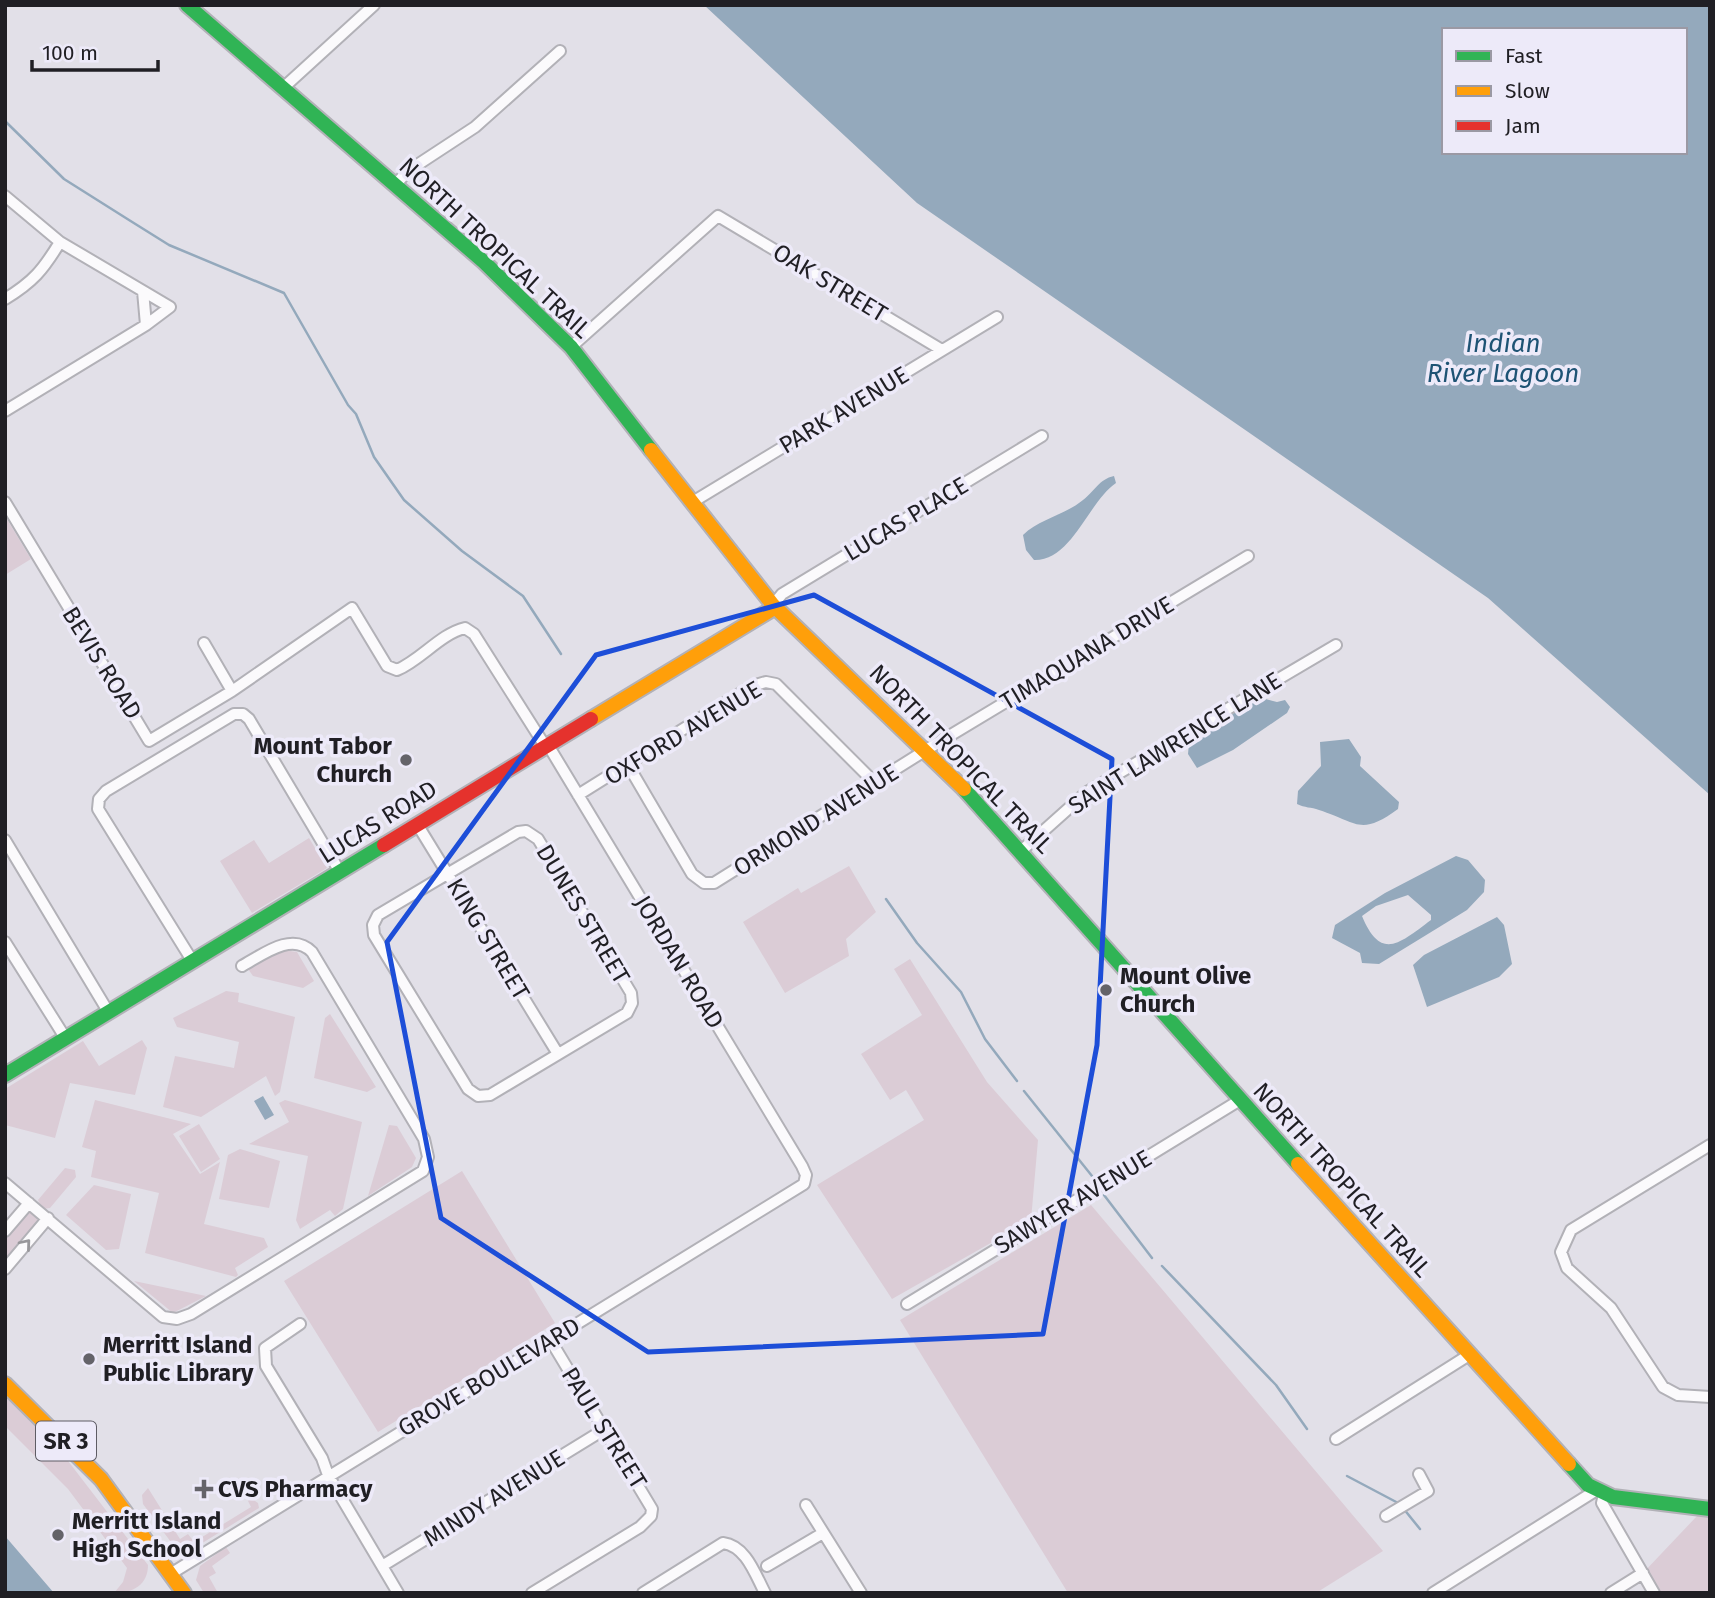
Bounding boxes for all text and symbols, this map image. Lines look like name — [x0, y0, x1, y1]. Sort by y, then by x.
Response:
scale bar — [32, 28, 158, 72]
legend — [1442, 28, 1687, 154]
text: 100 m — [42, 40, 98, 66]
text: Fast — [1505, 43, 1543, 69]
text: Slow — [1505, 78, 1550, 104]
text: Jam — [1505, 113, 1541, 139]
street label: NORTH TROPICAL TRAIL — [393, 152, 597, 344]
street label: OAK STREET — [768, 238, 893, 328]
water label: Indian River Lagoon — [1427, 328, 1579, 389]
street label: PARK AVENUE — [774, 360, 914, 460]
street label: LUCAS PLACE — [839, 471, 973, 567]
street label: TIMAQUANA DRIVE — [995, 590, 1179, 716]
street label: BEVIS ROAD — [56, 602, 148, 724]
street label: NORTH TROPICAL TRAIL — [864, 659, 1059, 859]
street label: SAINT LAWRENCE LANE — [1063, 666, 1287, 820]
street label: OXFORD AVENUE — [599, 675, 767, 791]
place label: Mount Tabor Church — [254, 732, 392, 788]
marker: Mount Tabor Church — [398, 752, 414, 768]
street label: ORMOND AVENUE — [728, 758, 904, 882]
street label: LUCAS ROAD — [314, 775, 442, 869]
street label: DUNES STREET — [530, 839, 636, 989]
street label: KING STREET — [441, 873, 536, 1005]
street label: JORDAN ROAD — [628, 890, 730, 1034]
place label: Mount Olive Church — [1120, 962, 1251, 1018]
marker: Mount Olive Church — [1098, 982, 1114, 998]
street label: NORTH TROPICAL TRAIL — [1247, 1077, 1437, 1283]
street label: SAWYER AVENUE — [989, 1144, 1157, 1260]
one-way arrow — [18, 1239, 31, 1251]
street label: GROVE BOULEVARD — [393, 1312, 585, 1442]
place label: Merritt Island Public Library — [103, 1331, 254, 1387]
marker: Merritt Island Public Library — [81, 1351, 97, 1367]
street label: PAUL STREET — [556, 1362, 653, 1494]
road number: SR 3 — [36, 1422, 96, 1460]
street label: MINDY AVENUE — [418, 1443, 570, 1553]
place label: CVS Pharmacy — [218, 1475, 373, 1503]
marker: CVS Pharmacy — [196, 1481, 212, 1497]
place label: Merritt Island High School — [72, 1507, 221, 1563]
marker: Merritt Island High School — [50, 1527, 66, 1543]

